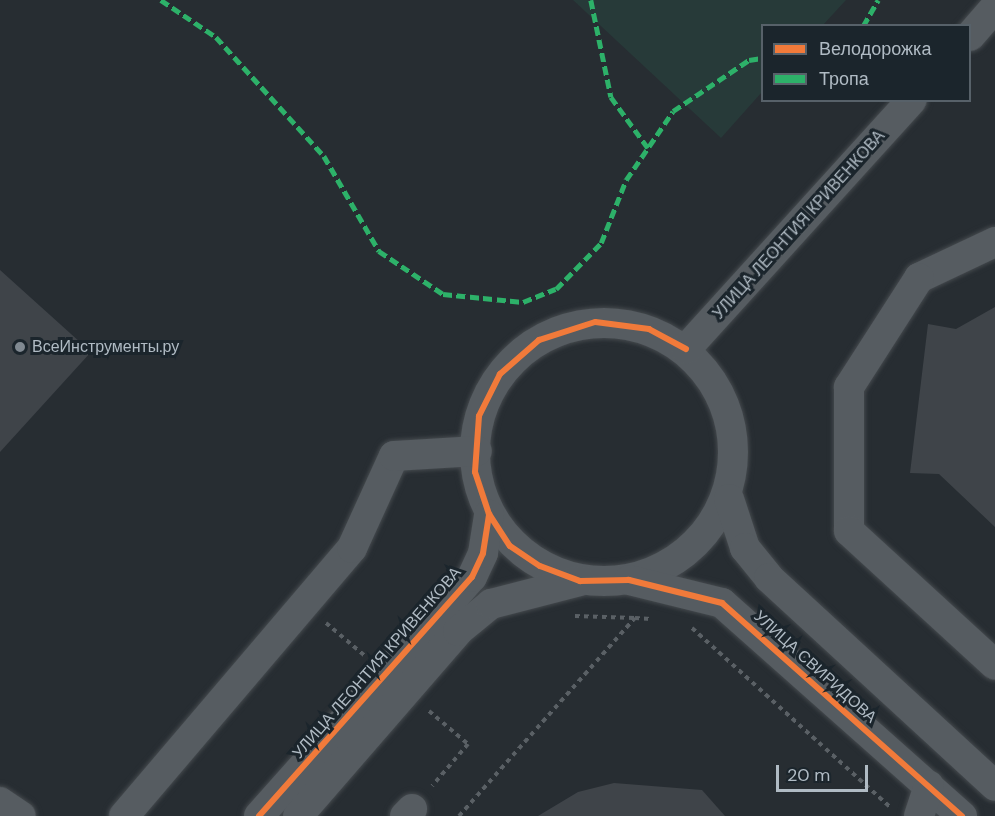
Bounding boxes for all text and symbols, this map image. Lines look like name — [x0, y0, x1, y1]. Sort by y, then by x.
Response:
legend — [761, 24, 971, 102]
text: Велодорожка — [819, 37, 931, 61]
text: Тропа — [819, 67, 869, 91]
street label: УЛИЦА ЛЕОНТИЯ КРИВЕНКОВА — [709, 127, 889, 323]
place label: ВсеИнструменты.ру — [32, 337, 179, 357]
marker: ВсеИнструменты.ру — [13, 340, 27, 354]
street label: УЛИЦА ЛЕОНТИЯ КРИВЕНКОВА — [289, 563, 465, 763]
street label: УЛИЦА СВИРИДОВА — [750, 607, 880, 727]
scale bar — [779, 753, 870, 791]
text: 20 m — [787, 763, 830, 787]

